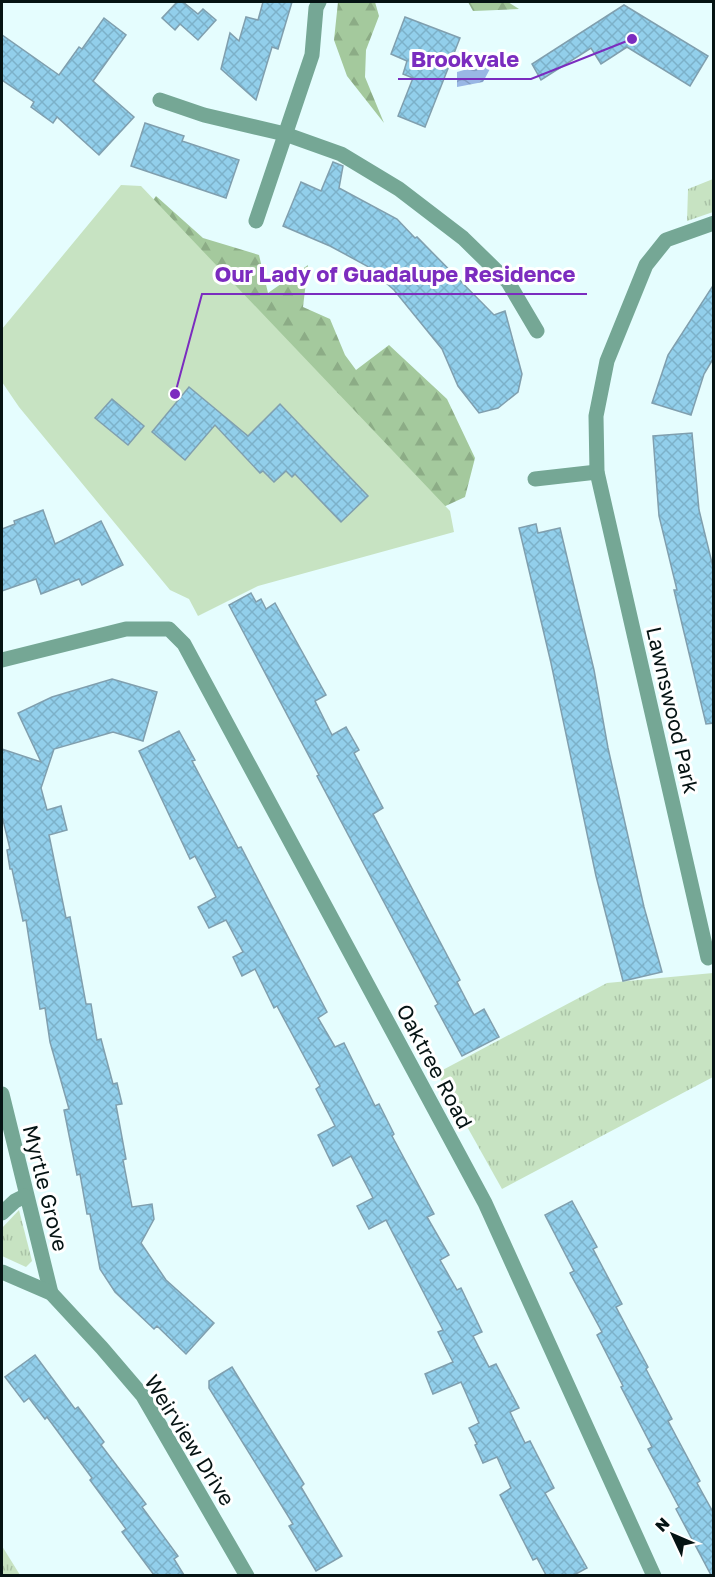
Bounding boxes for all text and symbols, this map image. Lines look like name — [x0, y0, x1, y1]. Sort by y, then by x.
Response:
callout: Brookvale — [398, 39, 531, 79]
text: Brookvale — [411, 45, 519, 72]
callout: Our Lady of Guadalupe Residence — [202, 254, 587, 294]
text: Our Lady of Guadalupe Residence — [215, 260, 576, 287]
street label: Lawnswood Park — [641, 624, 705, 796]
street label: Oaktree Road — [391, 999, 479, 1133]
street label: Myrtle Grove — [18, 1122, 74, 1254]
street label: Weirview Drive — [139, 1370, 241, 1510]
north arrow — [643, 1505, 703, 1565]
text: N — [651, 1513, 674, 1536]

